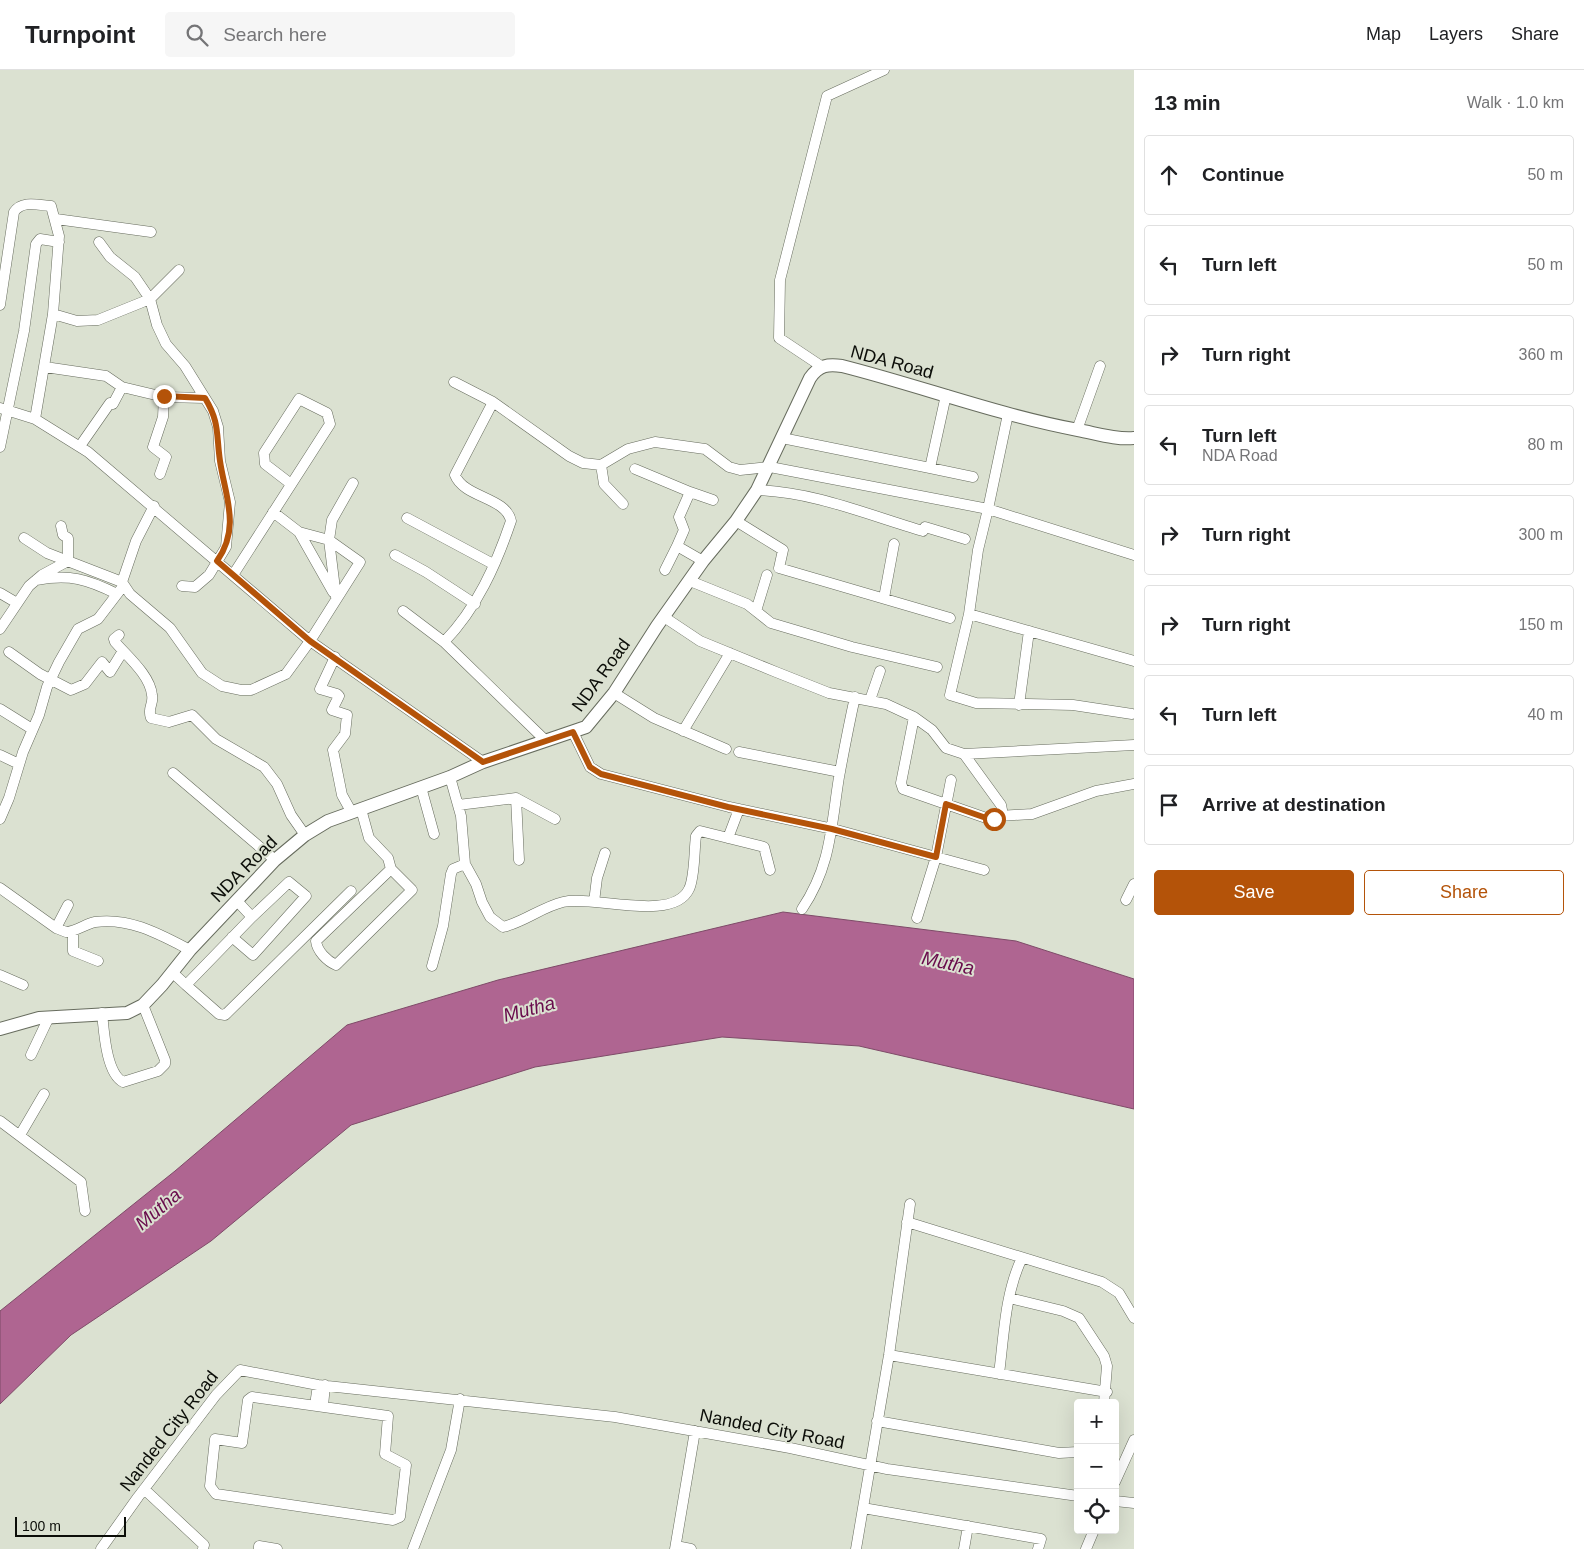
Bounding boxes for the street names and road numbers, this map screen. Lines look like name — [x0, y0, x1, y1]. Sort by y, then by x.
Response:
street label: NDA Road — [848, 341, 936, 383]
street label: NDA Road — [568, 635, 634, 715]
street label: NDA Road — [207, 832, 281, 906]
street label: Nanded City Road — [116, 1367, 222, 1495]
street label: Nanded City Road — [698, 1405, 846, 1453]

